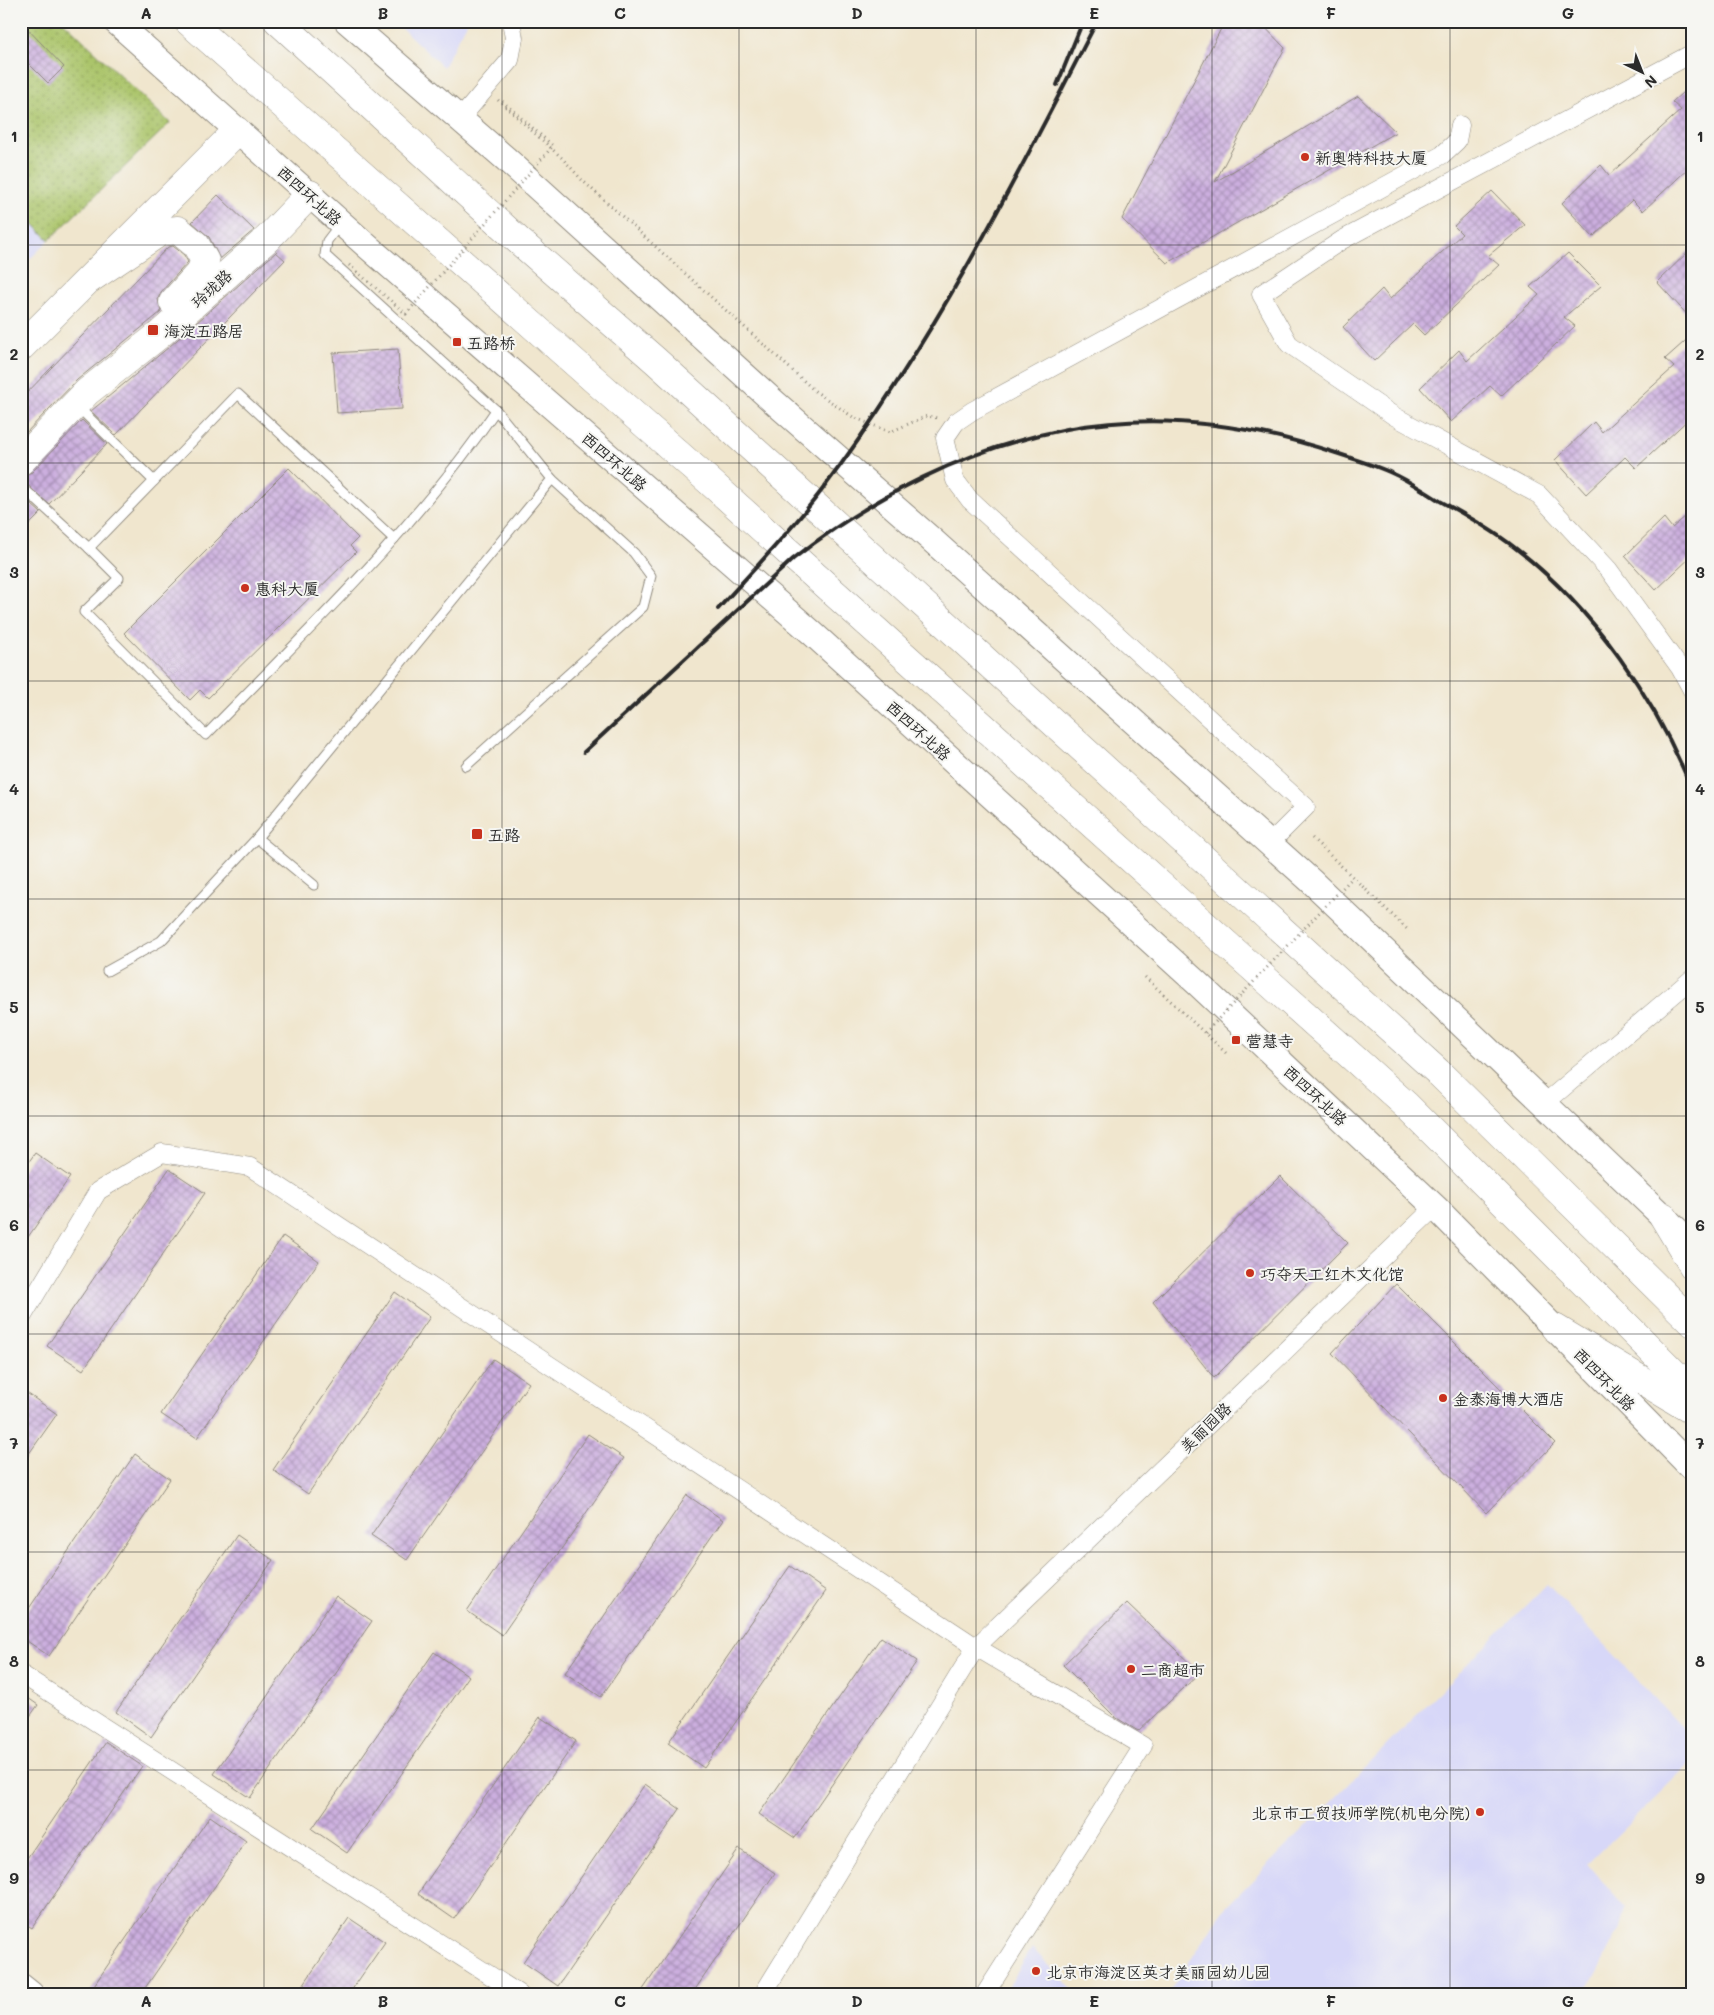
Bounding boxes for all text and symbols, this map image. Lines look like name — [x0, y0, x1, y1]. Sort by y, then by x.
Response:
text: A — [140, 2, 152, 23]
text: B — [378, 2, 388, 23]
text: C — [614, 2, 626, 23]
text: D — [851, 2, 863, 23]
text: E — [1089, 2, 1099, 23]
text: F — [1326, 2, 1336, 23]
text: G — [1562, 2, 1574, 23]
north arrow — [1616, 48, 1666, 98]
text: N — [1641, 71, 1662, 92]
text: 1 — [10, 125, 18, 146]
text: 1 — [1696, 125, 1704, 146]
place label: 新奥特科技大厦 — [1315, 147, 1427, 168]
marker: 新奥特科技大厦 — [1299, 151, 1311, 163]
street label: 西四环北路 — [273, 160, 347, 230]
street label: 玲珑路 — [186, 264, 236, 312]
place label: 海淀五路居 — [164, 320, 244, 341]
marker: 海淀五路居 — [146, 323, 160, 337]
place label: 五路桥 — [467, 332, 515, 353]
marker: 五路桥 — [451, 336, 463, 348]
text: 2 — [10, 343, 19, 364]
text: 2 — [1696, 343, 1705, 364]
street label: 西四环北路 — [578, 427, 652, 495]
text: 3 — [9, 561, 19, 582]
text: 3 — [1695, 561, 1705, 582]
place label: 惠科大厦 — [255, 578, 319, 599]
marker: 惠科大厦 — [239, 582, 251, 594]
street label: 西四环北路 — [882, 695, 956, 765]
text: 4 — [9, 778, 19, 799]
text: 4 — [1695, 778, 1705, 799]
place label: 五路 — [488, 824, 520, 845]
marker: 五路 — [470, 827, 484, 841]
text: 5 — [9, 996, 19, 1017]
text: 5 — [1695, 996, 1705, 1017]
place label: 营慧寺 — [1246, 1030, 1294, 1051]
marker: 营慧寺 — [1230, 1034, 1242, 1046]
street label: 西四环北路 — [1280, 1060, 1352, 1130]
text: 6 — [9, 1214, 19, 1235]
text: 6 — [1695, 1214, 1705, 1235]
place label: 巧夺天工红木文化馆 — [1260, 1263, 1404, 1284]
marker: 巧夺天工红木文化馆 — [1244, 1267, 1256, 1279]
street label: 西四环北路 — [1570, 1343, 1640, 1415]
place label: 金泰海博大酒店 — [1453, 1388, 1565, 1409]
marker: 金泰海博大酒店 — [1437, 1392, 1449, 1404]
street label: 美丽园路 — [1175, 1397, 1235, 1457]
text: 7 — [10, 1432, 19, 1453]
text: 7 — [1696, 1432, 1705, 1453]
text: 8 — [9, 1650, 19, 1671]
text: 8 — [1695, 1650, 1705, 1671]
place label: 二商超市 — [1141, 1659, 1205, 1680]
marker: 二商超市 — [1125, 1663, 1137, 1675]
place label: 北京市工贸技师学院(机电分院) — [1251, 1802, 1470, 1823]
marker: 北京市工贸技师学院(机电分院) — [1474, 1806, 1486, 1818]
text: 9 — [9, 1867, 19, 1888]
text: 9 — [1695, 1867, 1705, 1888]
place label: 北京市海淀区英才美丽园幼儿园 — [1046, 1961, 1270, 1982]
marker: 北京市海淀区英才美丽园幼儿园 — [1030, 1965, 1042, 1977]
text: A — [140, 1990, 152, 2011]
text: B — [378, 1990, 388, 2011]
text: C — [614, 1990, 626, 2011]
text: D — [851, 1990, 863, 2011]
text: E — [1089, 1990, 1099, 2011]
text: F — [1326, 1990, 1336, 2011]
text: G — [1562, 1990, 1574, 2011]

